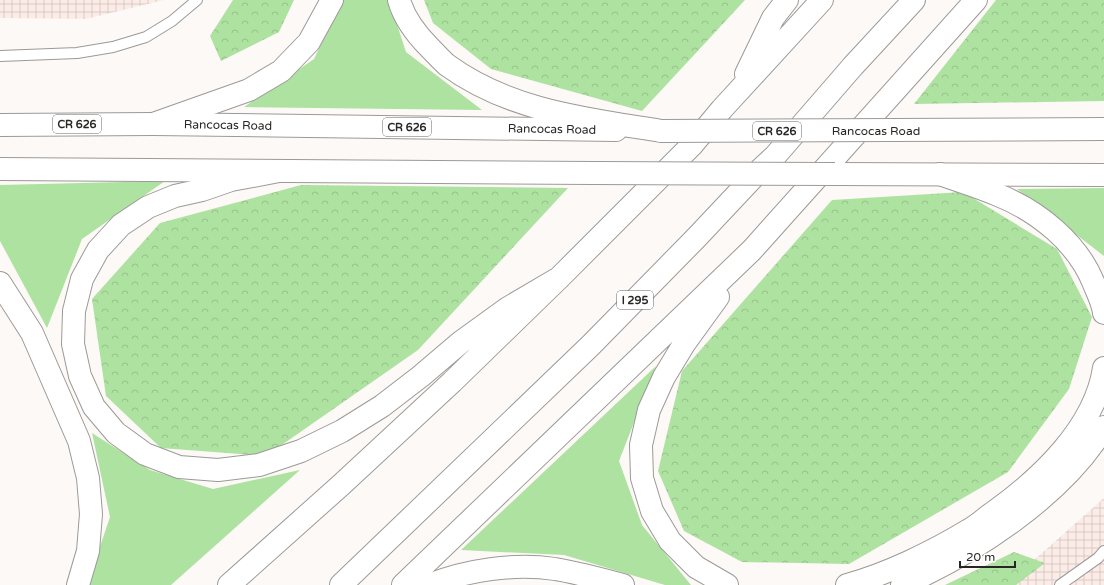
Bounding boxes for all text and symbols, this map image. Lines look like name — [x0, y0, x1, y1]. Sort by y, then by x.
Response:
road number: CR 626 — [53, 115, 101, 133]
street label: Rancocas Road — [184, 117, 272, 133]
road number: CR 626 — [383, 118, 431, 136]
street label: Rancocas Road — [508, 121, 596, 137]
road number: CR 626 — [753, 122, 801, 140]
street label: Rancocas Road — [832, 124, 920, 138]
road number: I 295 — [617, 291, 653, 309]
scale bar — [960, 543, 1015, 569]
text: 20 m — [966, 550, 995, 564]

